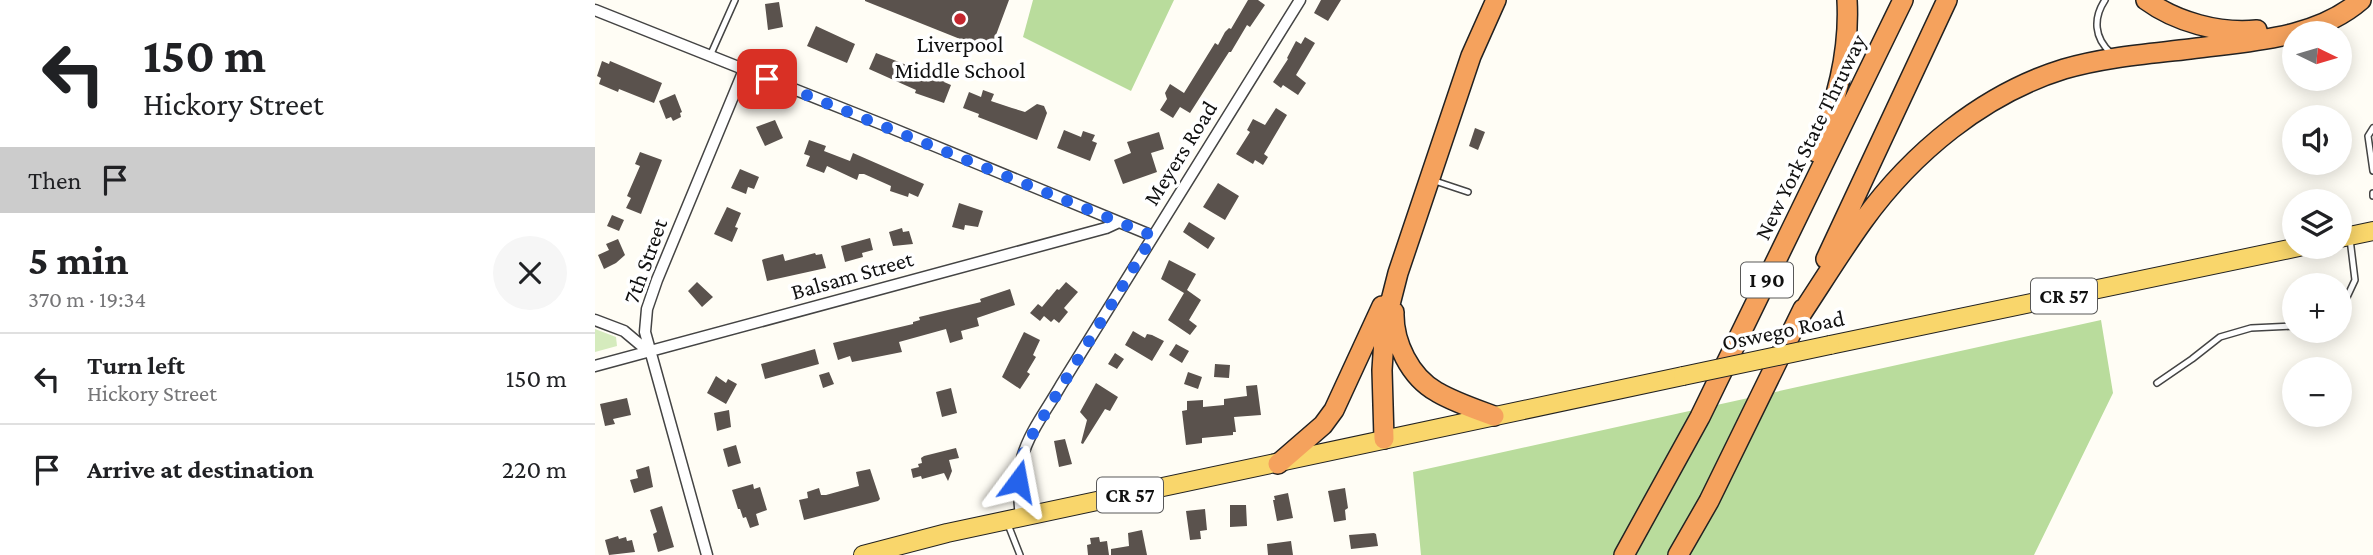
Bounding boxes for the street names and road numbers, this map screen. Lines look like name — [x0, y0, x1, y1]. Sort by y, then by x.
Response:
street label: New York State Thruway — [1749, 30, 1871, 244]
street label: Meyers Road — [1138, 96, 1222, 210]
street label: 7th Street — [618, 215, 673, 307]
street label: Balsam Street — [788, 245, 916, 305]
road number: I 90 — [1741, 262, 1793, 298]
road number: CR 57 — [2031, 278, 2097, 314]
street label: Oswego Road — [1719, 304, 1847, 356]
road number: CR 57 — [1097, 477, 1163, 512]

